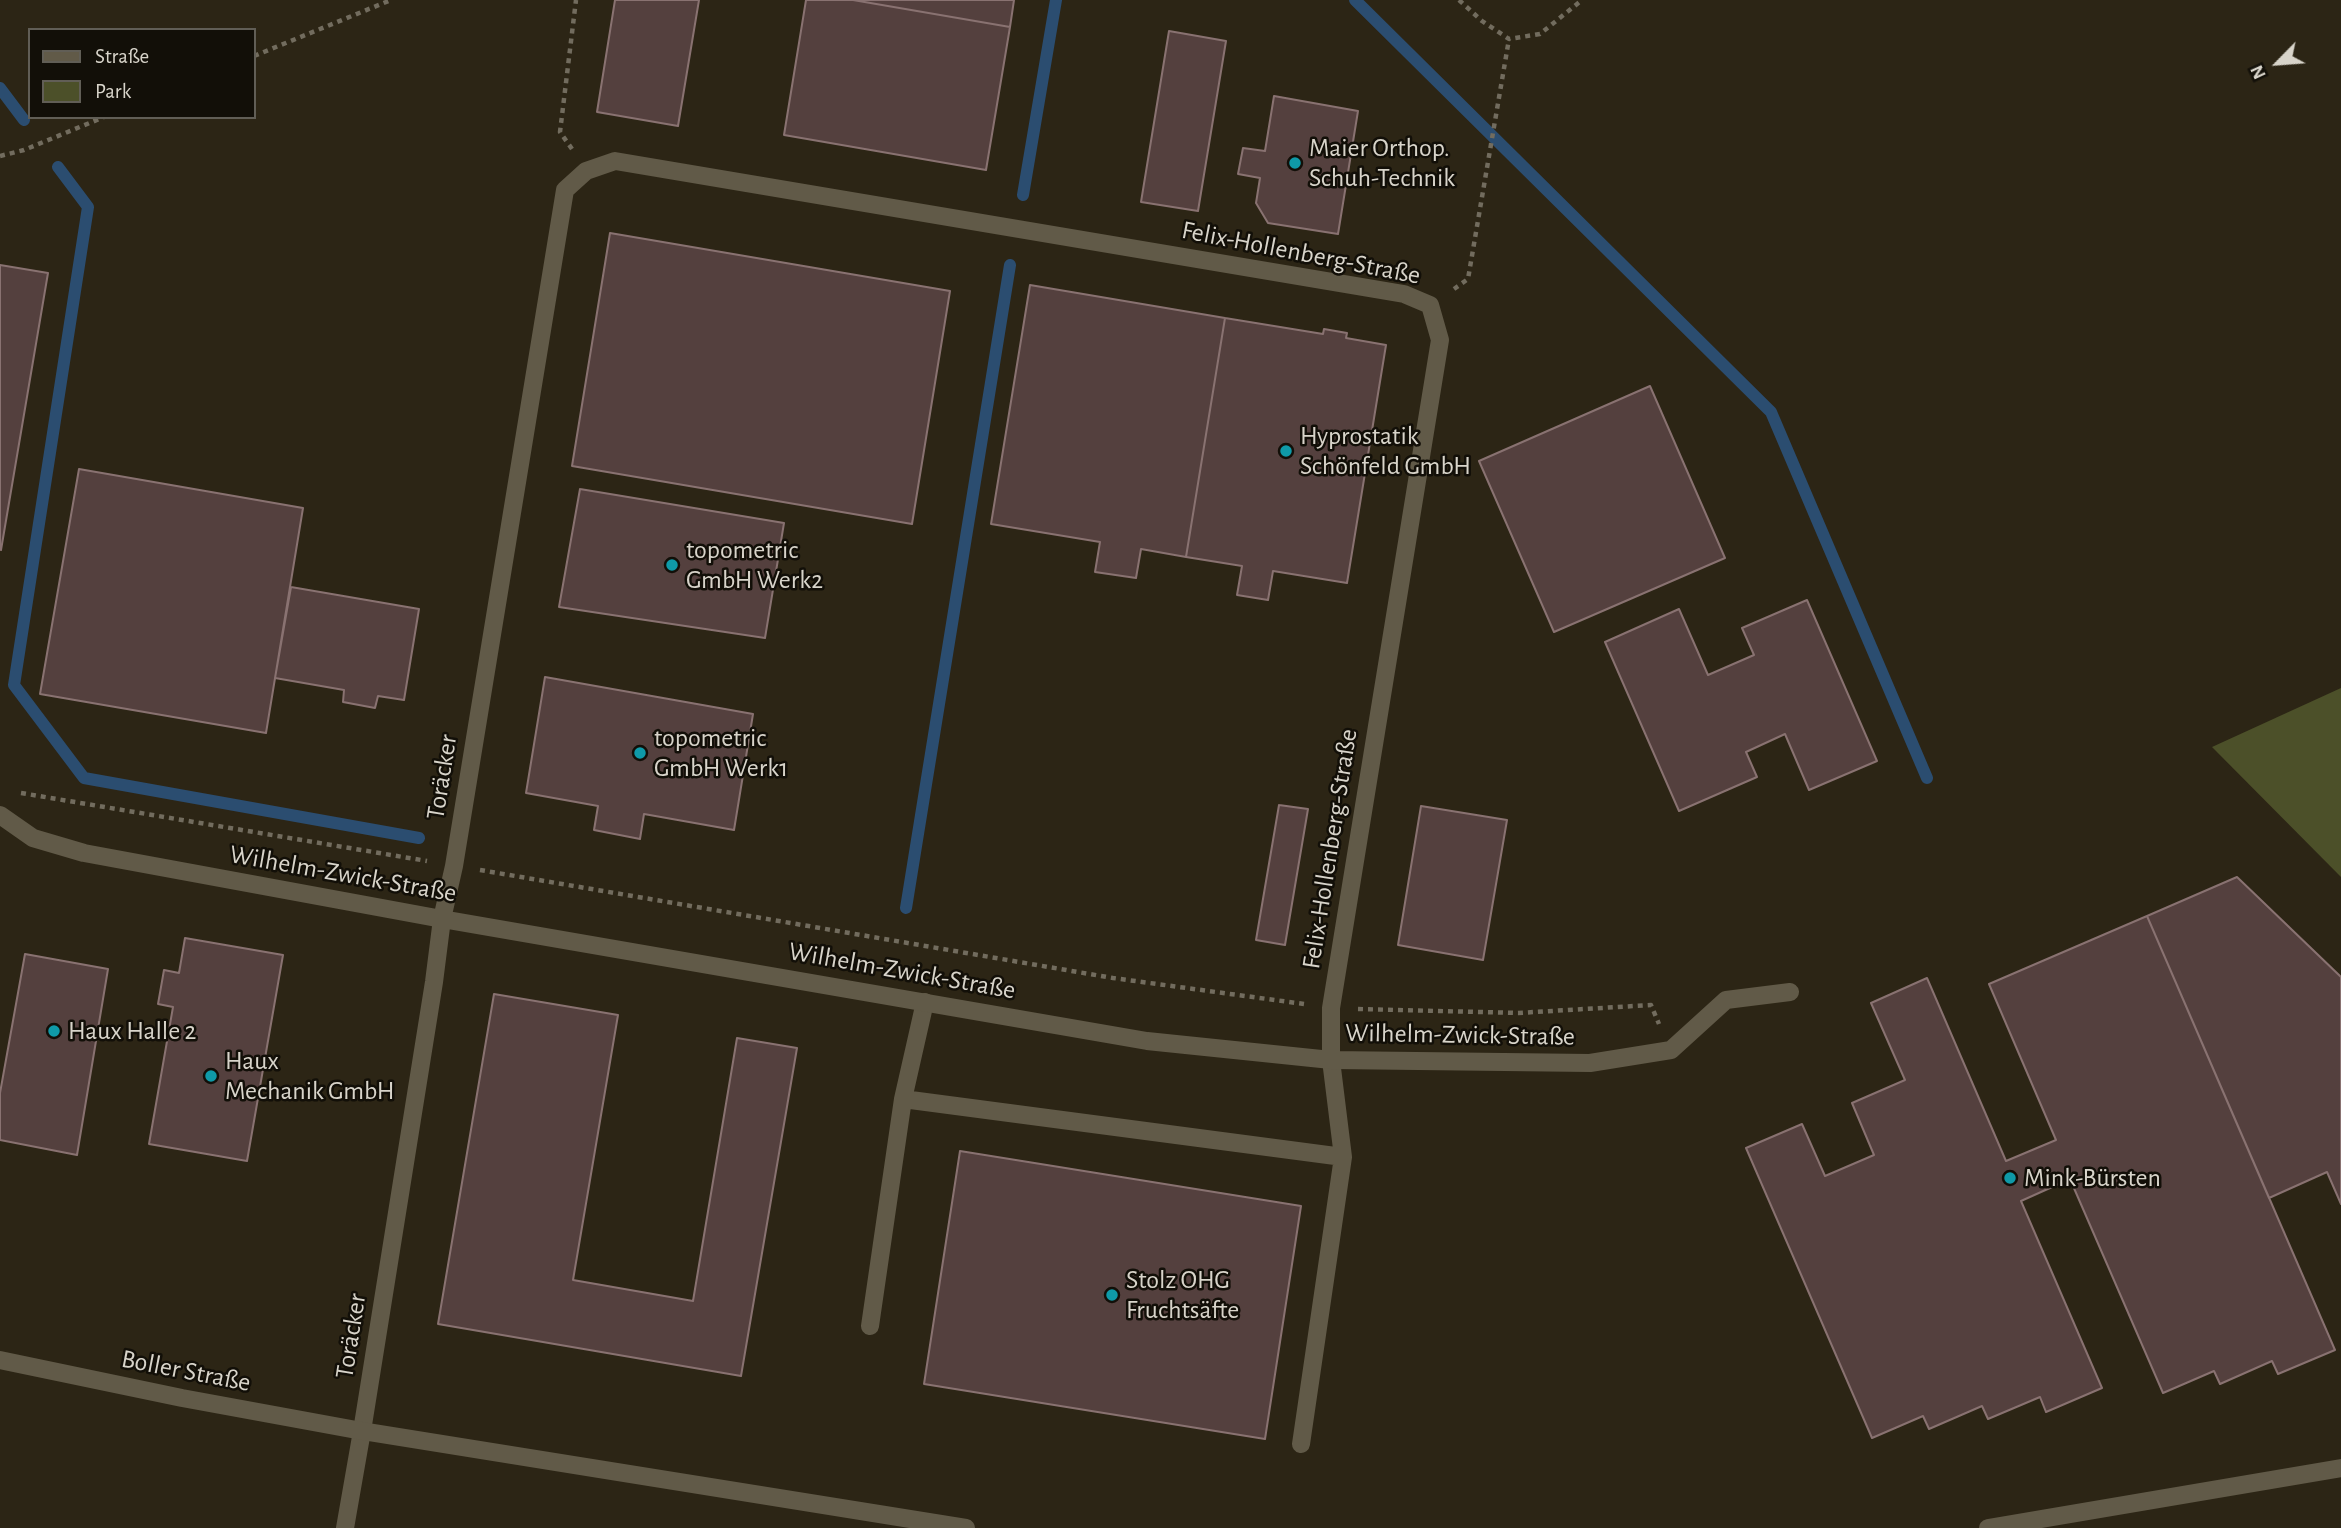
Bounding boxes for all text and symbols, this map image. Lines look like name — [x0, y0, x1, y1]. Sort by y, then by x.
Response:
legend — [28, 28, 256, 119]
north arrow — [2243, 28, 2313, 98]
text: Straße — [95, 46, 149, 67]
text: N — [2247, 62, 2270, 82]
text: Park — [95, 81, 131, 102]
place label: Maier Orthop. Schuh-Technik — [1309, 132, 1455, 194]
marker: Maier Orthop. Schuh-Technik — [1287, 155, 1303, 171]
street label: Felix-Hollenberg-Straße — [1179, 215, 1423, 291]
place label: Hyprostatik Schönfeld GmbH — [1300, 420, 1471, 481]
marker: Hyprostatik Schönfeld GmbH — [1278, 443, 1294, 459]
place label: topometric GmbH Werk2 — [686, 534, 823, 596]
marker: topometric GmbH Werk2 — [664, 557, 680, 573]
place label: topometric GmbH Werk1 — [654, 722, 788, 784]
street label: Felix-Hollenberg-Straße — [1296, 727, 1364, 971]
street label: Toräcker — [420, 732, 464, 822]
marker: topometric GmbH Werk1 — [632, 745, 648, 761]
street label: Wilhelm-Zwick-Straße — [227, 839, 459, 909]
street label: Wilhelm-Zwick-Straße — [786, 936, 1018, 1006]
place label: Haux Halle 2 — [68, 1015, 196, 1047]
street label: Wilhelm-Zwick-Straße — [1345, 1017, 1575, 1053]
marker: Haux Halle 2 — [46, 1023, 62, 1039]
place label: Haux Mechanik GmbH — [225, 1045, 395, 1106]
marker: Haux Mechanik GmbH — [203, 1068, 219, 1084]
place label: Mink-Bürsten — [2024, 1162, 2161, 1194]
marker: Mink-Bürsten — [2002, 1170, 2018, 1186]
place label: Stolz OHG Fruchtsäfte — [1126, 1264, 1239, 1326]
marker: Stolz OHG Fruchtsäfte — [1104, 1287, 1120, 1303]
street label: Toräcker — [329, 1291, 373, 1381]
street label: Boller Straße — [119, 1343, 253, 1399]

